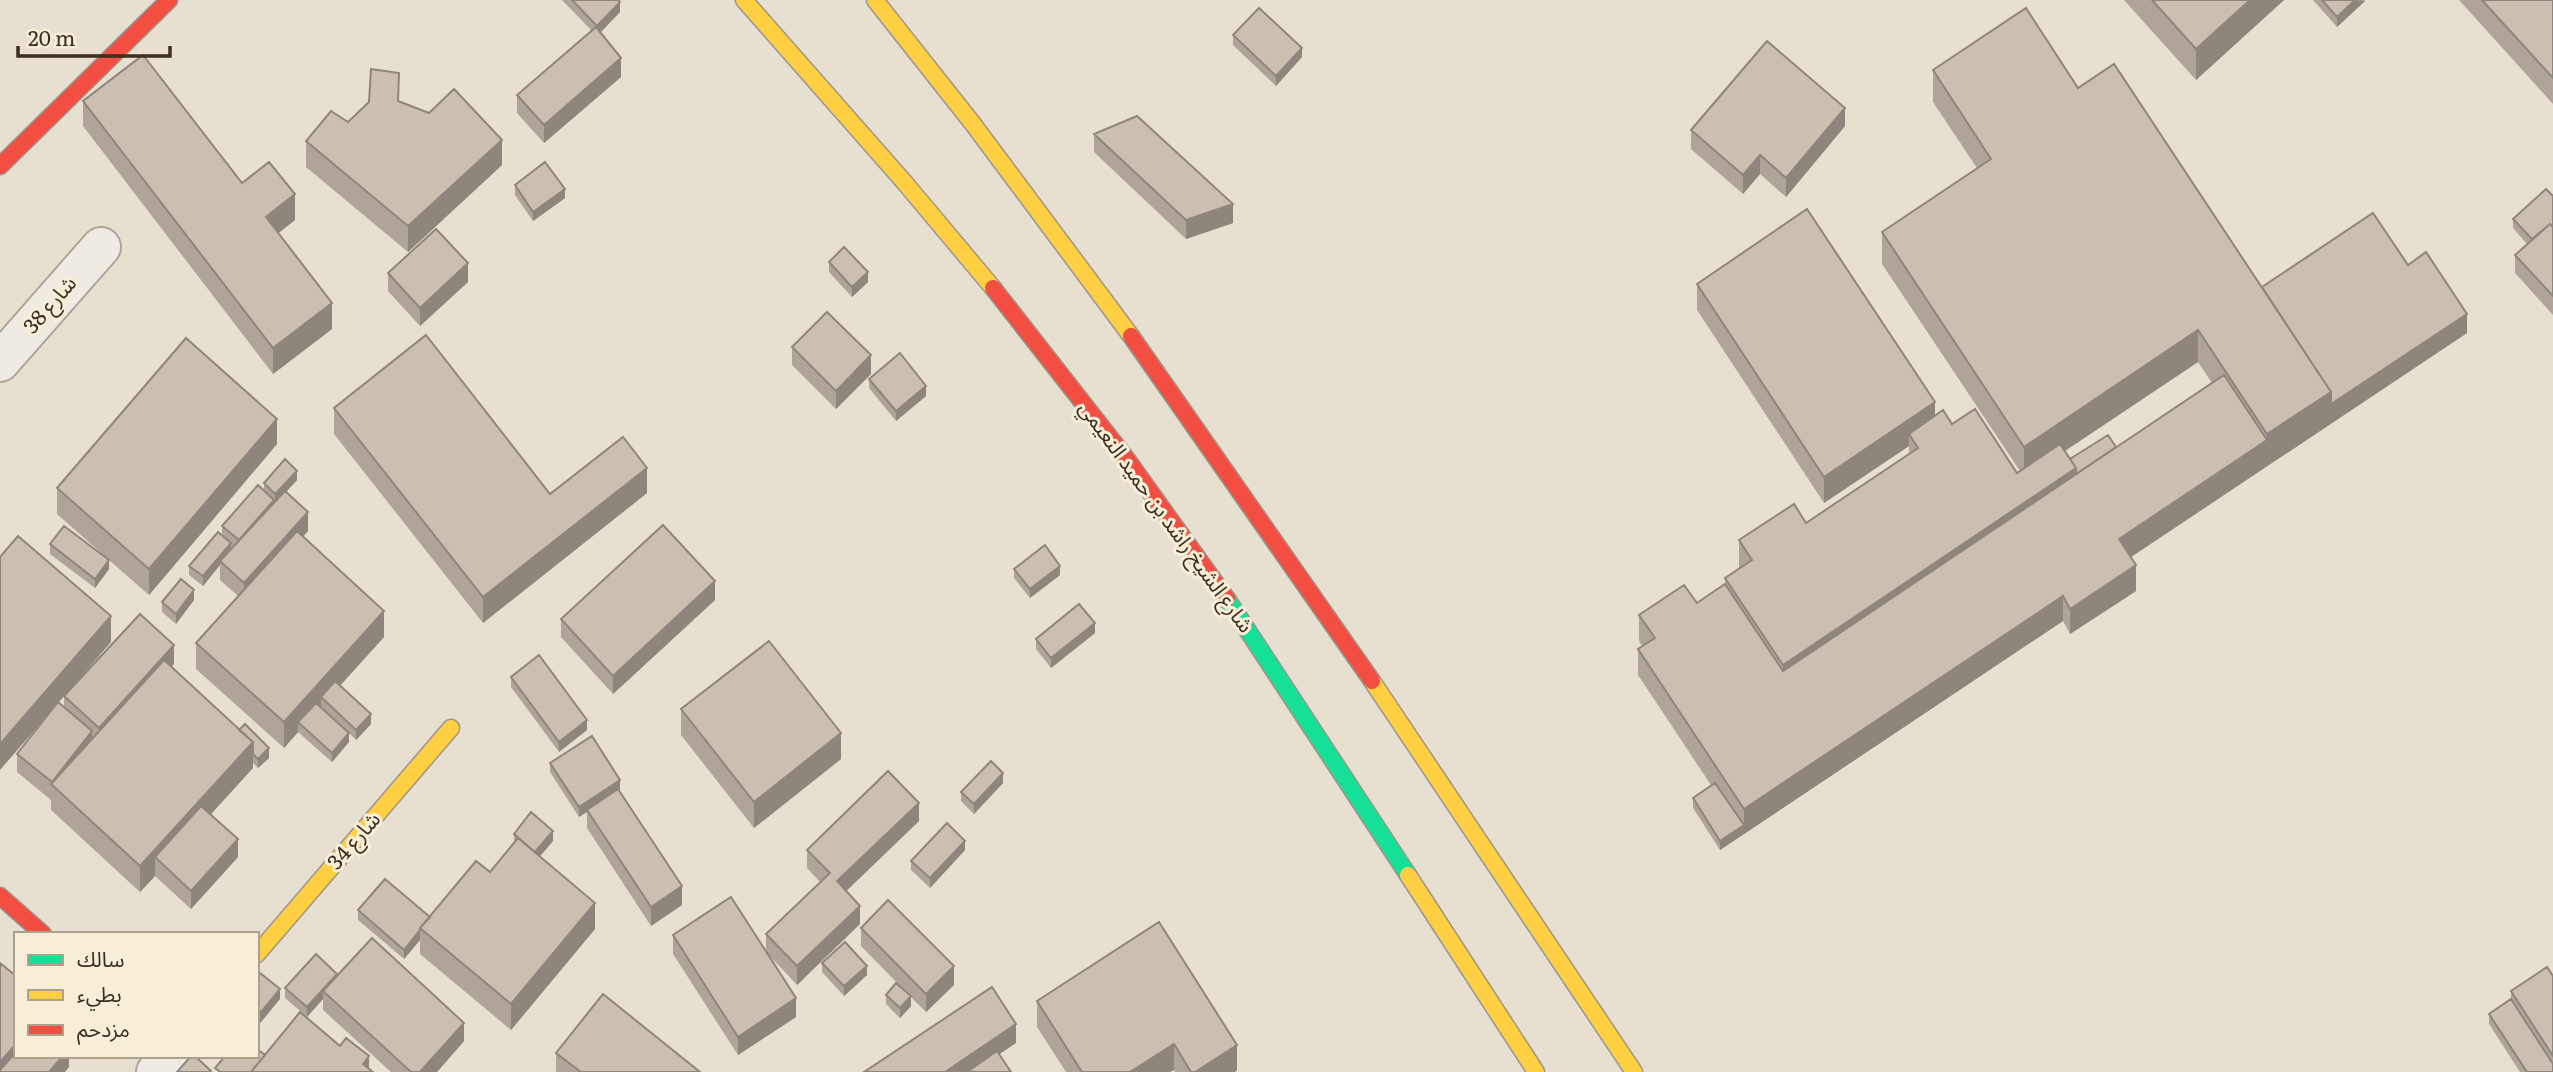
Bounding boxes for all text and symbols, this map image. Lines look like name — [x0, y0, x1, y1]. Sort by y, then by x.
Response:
scale bar — [18, 14, 170, 58]
text: 20 m — [28, 21, 75, 52]
street label: شارع 38 — [14, 267, 84, 341]
street label: شارع الشيخ راشد بن حميد النعيمي — [1071, 393, 1263, 640]
street label: شارع 34 — [318, 804, 388, 877]
legend — [14, 932, 259, 1058]
text: سالك — [77, 942, 124, 973]
text: بطيء — [77, 977, 122, 1011]
text: مزدحم — [77, 1012, 130, 1045]

